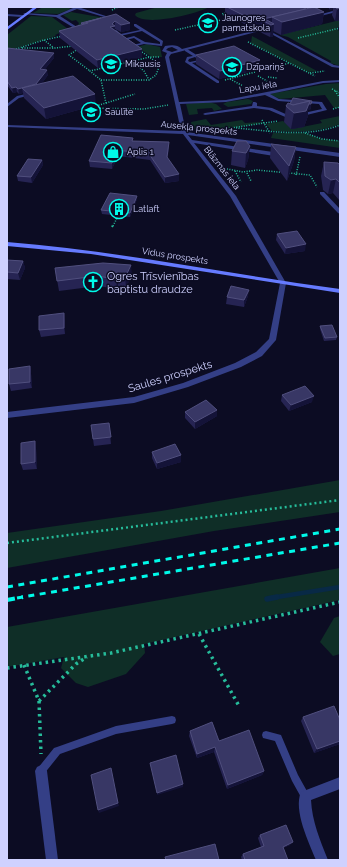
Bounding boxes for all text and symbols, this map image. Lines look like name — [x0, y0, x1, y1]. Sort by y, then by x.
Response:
school or university icon: Jaunogres pamatskola — [197, 12, 219, 34]
place label: Jaunogres pamatskola — [222, 13, 270, 33]
school or university icon: Mikausis — [100, 53, 122, 75]
school or university icon: Dzīpariņš — [221, 56, 243, 78]
place label: Mikausis — [125, 59, 161, 69]
place label: Dzīpariņš — [246, 62, 285, 72]
street label: Lapu iela — [238, 79, 278, 95]
school or university icon: Saulīte — [80, 101, 102, 123]
place label: Saulīte — [105, 107, 134, 117]
street label: Ausekļa prospekts — [160, 119, 238, 137]
shop icon: Aplis 1 — [102, 141, 124, 163]
street label: Blāzmas iela — [202, 144, 242, 192]
place label: Aplis 1 — [127, 147, 154, 157]
building icon: Latlaft — [108, 198, 130, 220]
place label: Latlaft — [133, 204, 159, 214]
street label: Vidus prospekts — [141, 246, 209, 266]
place label: Ogres Trīsvienības baptistu draudze — [107, 270, 199, 296]
church icon: Ogres Trīsvienības baptistu draudze — [82, 271, 104, 293]
street label: Saules prospekts — [127, 358, 214, 395]

